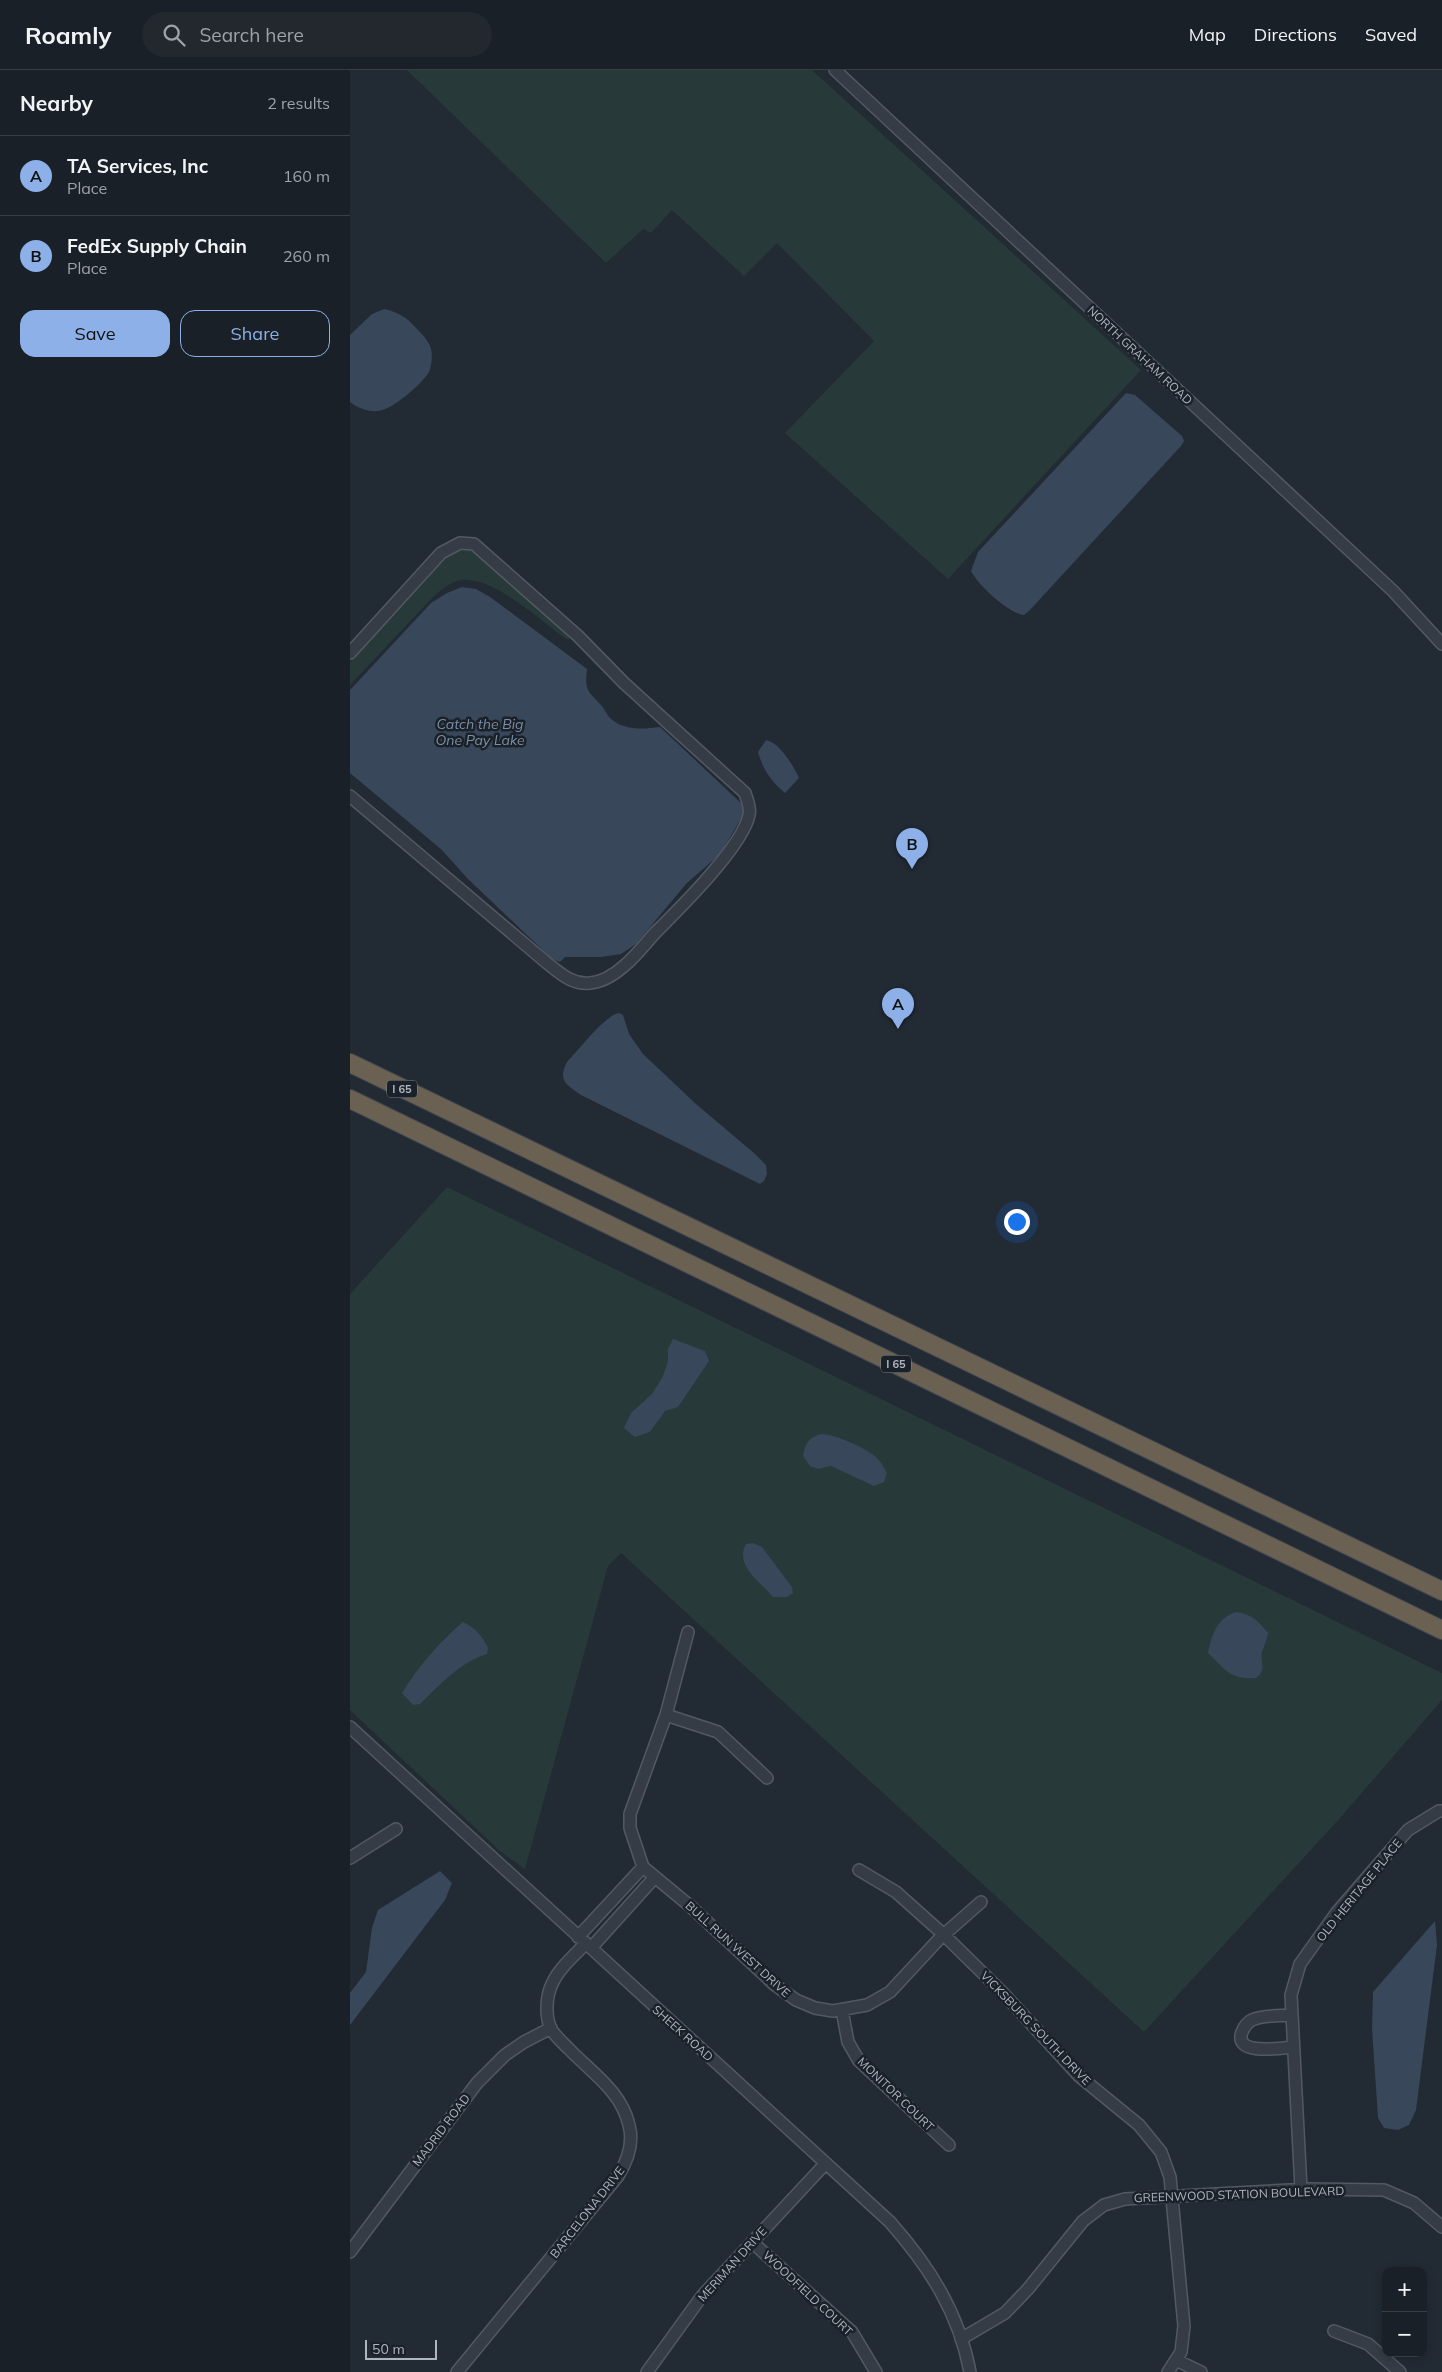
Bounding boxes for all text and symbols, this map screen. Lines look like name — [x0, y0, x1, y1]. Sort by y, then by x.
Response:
search box — [142, 12, 492, 57]
text: Roamly — [25, 20, 112, 50]
icon: search — [160, 21, 188, 49]
text: Search here — [200, 23, 304, 47]
text: Map — [1189, 23, 1226, 46]
text: Directions — [1254, 23, 1337, 46]
text: Saved — [1365, 23, 1417, 46]
text: Nearby — [20, 90, 93, 116]
text: 2 results — [267, 93, 330, 113]
text: TA Services, Inc — [67, 154, 208, 178]
text: A — [30, 166, 42, 186]
text: 160 m — [283, 166, 330, 186]
text: Place — [67, 178, 107, 198]
text: FedEx Supply Chain — [67, 234, 247, 258]
text: B — [30, 246, 42, 266]
text: 260 m — [283, 246, 330, 266]
text: Place — [67, 258, 107, 278]
street label: NORTH GRAHAM ROAD — [1084, 302, 1196, 408]
button: Save — [20, 310, 170, 357]
button: Share — [180, 310, 330, 357]
water label: Catch the Big One Pay Lake — [435, 715, 525, 749]
pin: B — [896, 828, 928, 869]
pin: A — [882, 988, 914, 1029]
road number: I 65 — [387, 1081, 417, 1098]
your location — [1004, 1209, 1030, 1235]
road number: I 65 — [881, 1356, 911, 1372]
street label: OLD HERITAGE PLACE — [1313, 1836, 1405, 1944]
street label: BULL RUN WEST DRIVE — [682, 1898, 794, 2000]
street label: VICKSBURG SOUTH DRIVE — [978, 1968, 1094, 2088]
street label: SHEEK ROAD — [649, 2002, 717, 2064]
street label: MONITOR COURT — [855, 2054, 938, 2135]
street label: MADRID ROAD — [409, 2091, 473, 2169]
street label: BARCELONA DRIVE — [546, 2163, 628, 2261]
street label: GREENWOOD STATION BOULEVARD — [1133, 2183, 1345, 2205]
street label: MERIMAN DRIVE — [694, 2223, 770, 2305]
street label: WOODFIELD COURT — [760, 2247, 857, 2339]
map controls — [1382, 2267, 1427, 2357]
button: + — [1382, 2267, 1427, 2312]
button: − — [1382, 2312, 1427, 2357]
scale bar — [365, 2337, 438, 2360]
text: 50 m — [372, 2340, 405, 2358]

